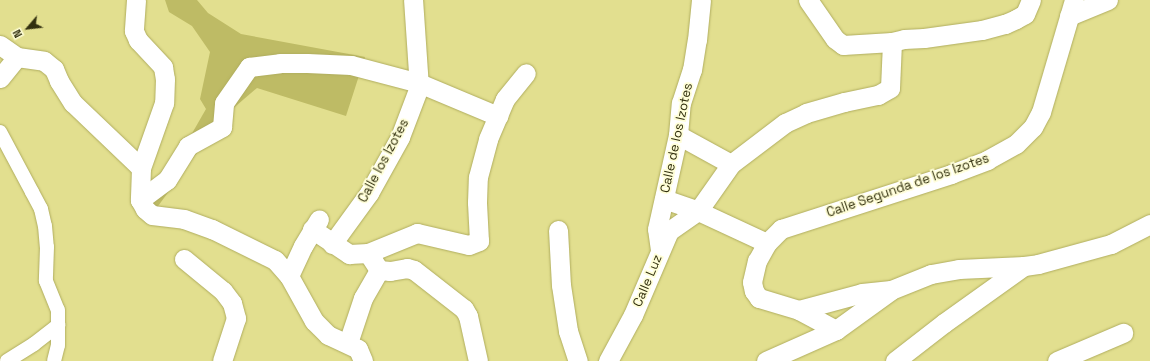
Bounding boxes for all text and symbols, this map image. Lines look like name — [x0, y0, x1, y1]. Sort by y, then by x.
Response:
north arrow — [8, 8, 48, 48]
text: N — [9, 27, 25, 40]
street label: Calle de los Izotes — [658, 82, 696, 194]
street label: Calle los Izotes — [355, 117, 413, 205]
street label: Calle Segunda de los Izotes — [825, 151, 991, 221]
street label: Calle Luz — [630, 253, 666, 309]

